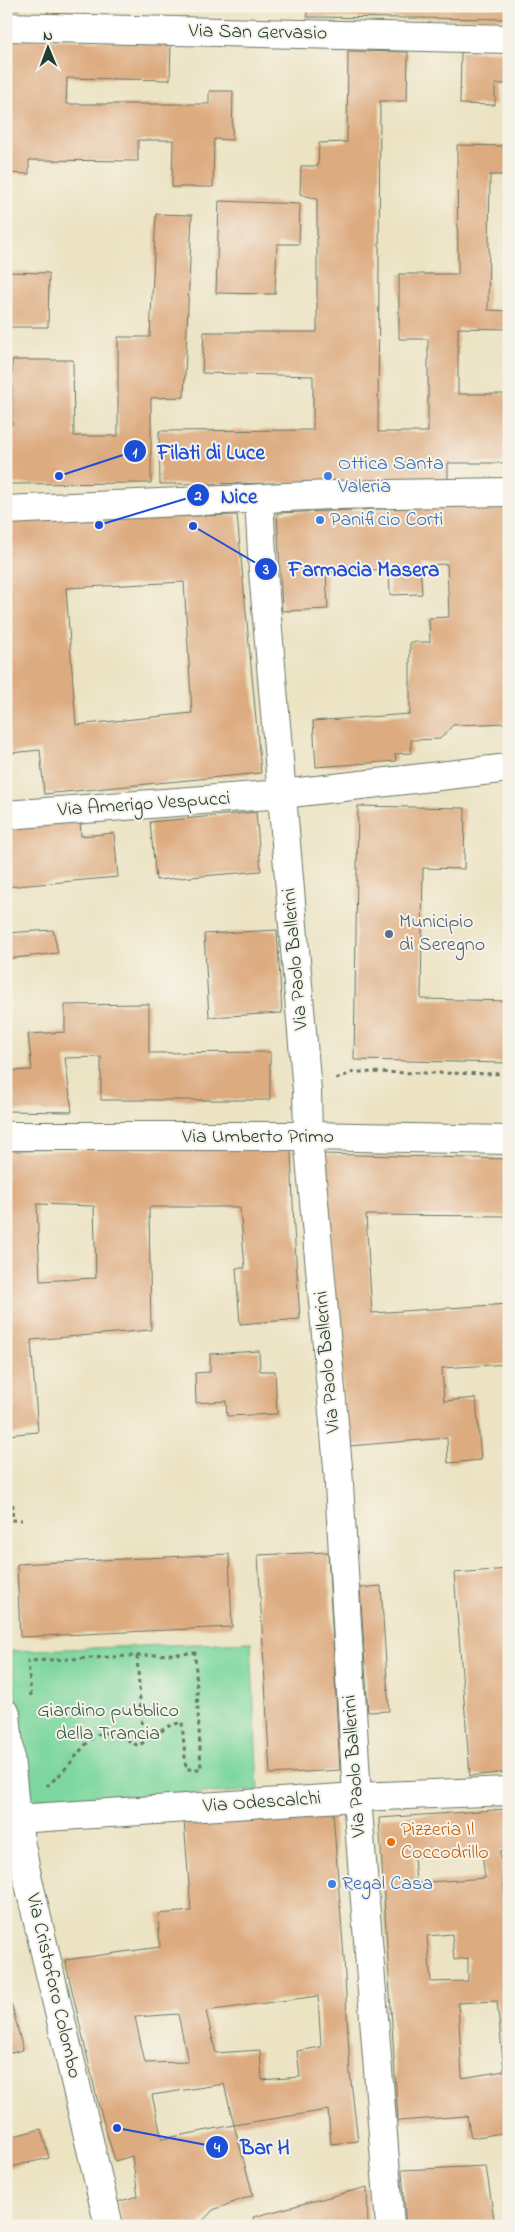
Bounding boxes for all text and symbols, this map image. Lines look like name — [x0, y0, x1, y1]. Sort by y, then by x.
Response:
street label: Via San Gervasio — [187, 17, 328, 49]
north arrow — [22, 22, 72, 72]
text: N — [43, 26, 53, 47]
callout: Filati di Luce — [122, 433, 275, 469]
text: Filati di Luce — [156, 439, 265, 469]
text: 1 — [133, 442, 138, 464]
place label: Ottica Santa Valeria — [337, 450, 444, 502]
marker: Ottica Santa Valeria — [322, 470, 334, 482]
callout: Nice — [185, 477, 267, 513]
text: Nice — [221, 483, 258, 513]
text: 2 — [193, 485, 202, 507]
place label: Panificio Corti — [330, 506, 443, 535]
marker: Panificio Corti — [314, 514, 326, 526]
callout: Farmacia Masera — [253, 551, 449, 587]
text: Farmacia Masera — [288, 556, 439, 586]
text: 3 — [262, 559, 269, 581]
street label: Via Amerigo Vespucci — [56, 785, 231, 827]
street label: Via Paolo Ballerini — [275, 887, 317, 1032]
place label: Municipio di Seregno — [399, 908, 485, 961]
marker: Municipio di Seregno — [383, 928, 395, 940]
street label: Via Umberto Primo — [181, 1123, 334, 1152]
street label: Via Paolo Ballerini — [307, 1290, 349, 1435]
street label: Via Paolo Ballerini — [336, 1694, 375, 1839]
park label: Giardino pubblico della Trancia — [37, 1697, 179, 1749]
street label: Via Odescalchi — [201, 1784, 322, 1822]
place label: Pizzeria Il Coccodrillo — [401, 1816, 489, 1868]
marker: Pizzeria Il Coccodrillo — [385, 1836, 397, 1848]
place label: Regal Casa — [342, 1870, 433, 1900]
marker: Regal Casa — [326, 1878, 338, 1890]
street label: Via Cristoforo Colombo — [17, 1890, 88, 2081]
callout: Bar H — [205, 2129, 299, 2165]
text: Bar H — [239, 2134, 290, 2164]
text: 4 — [213, 2137, 221, 2159]

